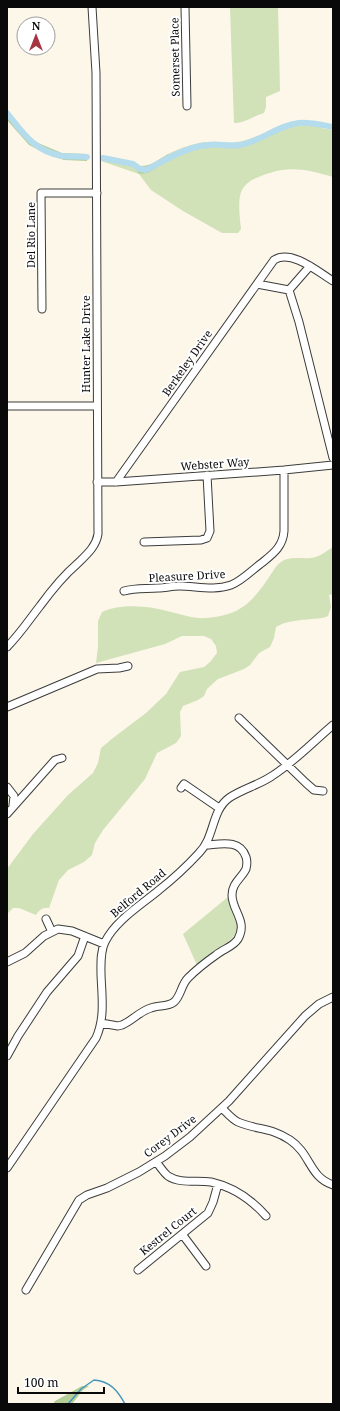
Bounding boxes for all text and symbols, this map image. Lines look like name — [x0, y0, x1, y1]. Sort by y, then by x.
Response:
north arrow — [16, 16, 56, 56]
street label: Somerset Place — [166, 17, 183, 97]
text: N — [32, 18, 41, 33]
street label: Del Rio Lane — [23, 202, 38, 268]
street label: Hunter Lake Drive — [78, 295, 93, 393]
street label: Berkeley Drive — [158, 327, 215, 399]
street label: Webster Way — [180, 454, 251, 473]
street label: Pleasure Drive — [148, 566, 226, 585]
street label: Belford Road — [107, 865, 169, 920]
street label: Corey Drive — [140, 1111, 199, 1160]
street label: Kestrel Court — [136, 1203, 199, 1258]
scale bar — [18, 1369, 104, 1395]
text: 100 m — [24, 1374, 59, 1391]

